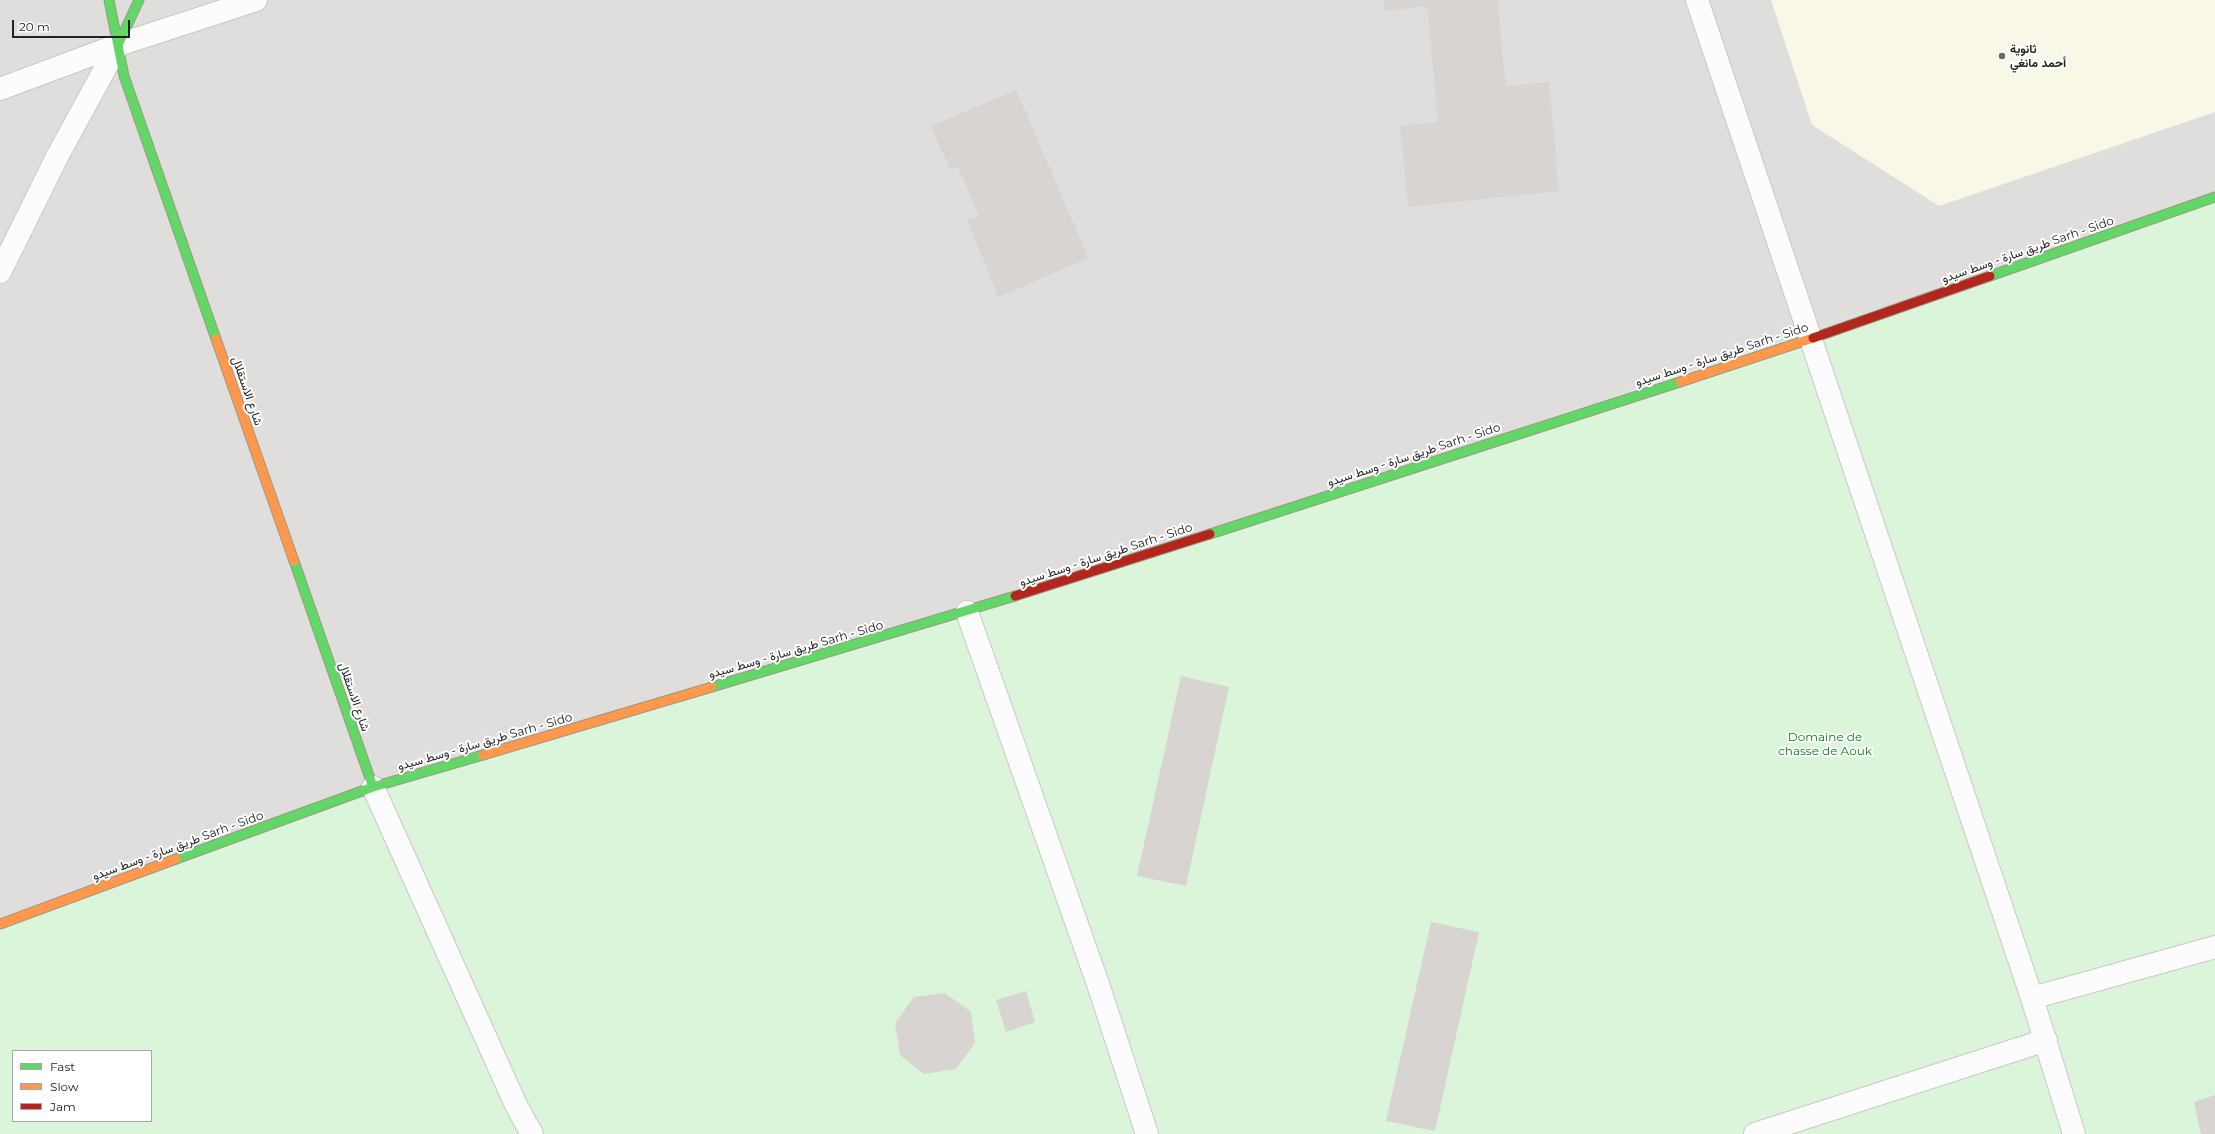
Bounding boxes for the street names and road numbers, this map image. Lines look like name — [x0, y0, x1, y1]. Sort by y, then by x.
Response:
street label: طريق سارة - وسط سيدو Sarh - Sido — [1940, 214, 2116, 286]
street label: طريق سارة - وسط سيدو Sarh - Sido — [1634, 320, 1810, 390]
street label: شارع الاستقلال — [229, 355, 265, 427]
street label: طريق سارة - وسط سيدو Sarh - Sido — [1326, 420, 1502, 490]
street label: طريق سارة - وسط سيدو Sarh - Sido — [1018, 520, 1194, 590]
street label: طريق سارة - وسط سيدو Sarh - Sido — [707, 618, 885, 682]
street label: شارع الاستقلال — [336, 661, 372, 733]
street label: طريق سارة - وسط سيدو Sarh - Sido — [396, 710, 574, 774]
street label: طريق سارة - وسط سيدو Sarh - Sido — [90, 808, 266, 884]

